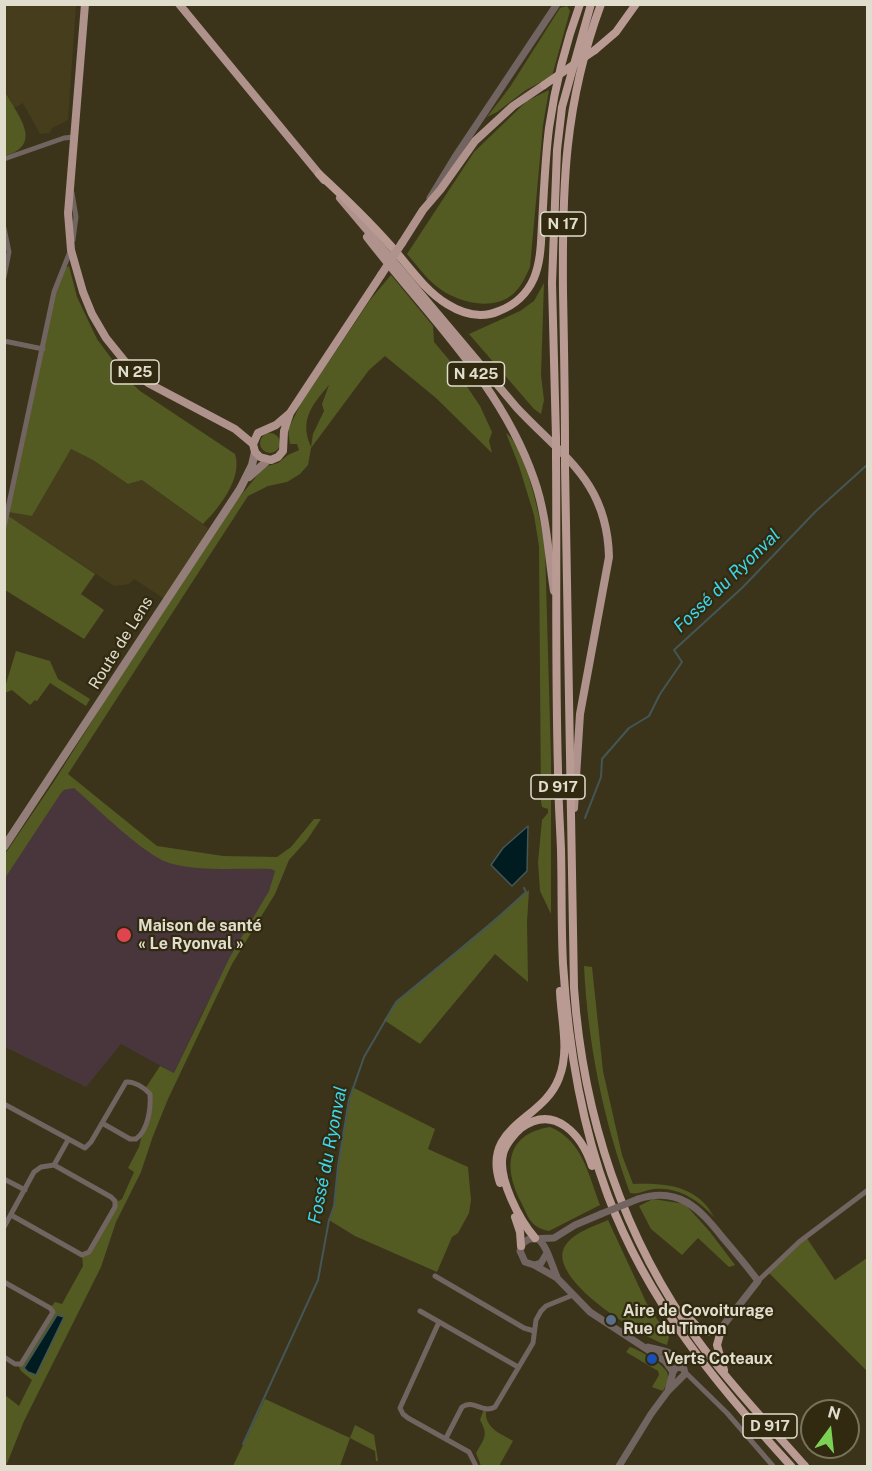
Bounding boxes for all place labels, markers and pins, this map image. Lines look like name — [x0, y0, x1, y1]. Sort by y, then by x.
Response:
place label: Maison de santé « Le Ryonval » — [138, 916, 262, 954]
marker: Maison de santé « Le Ryonval » — [115, 926, 133, 944]
place label: Aire de Covoiturage Rue du Timon — [623, 1301, 774, 1339]
marker: Aire de Covoiturage Rue du Timon — [604, 1313, 618, 1327]
place label: Verts Coteaux — [664, 1349, 773, 1369]
marker: Verts Coteaux — [645, 1352, 659, 1366]

